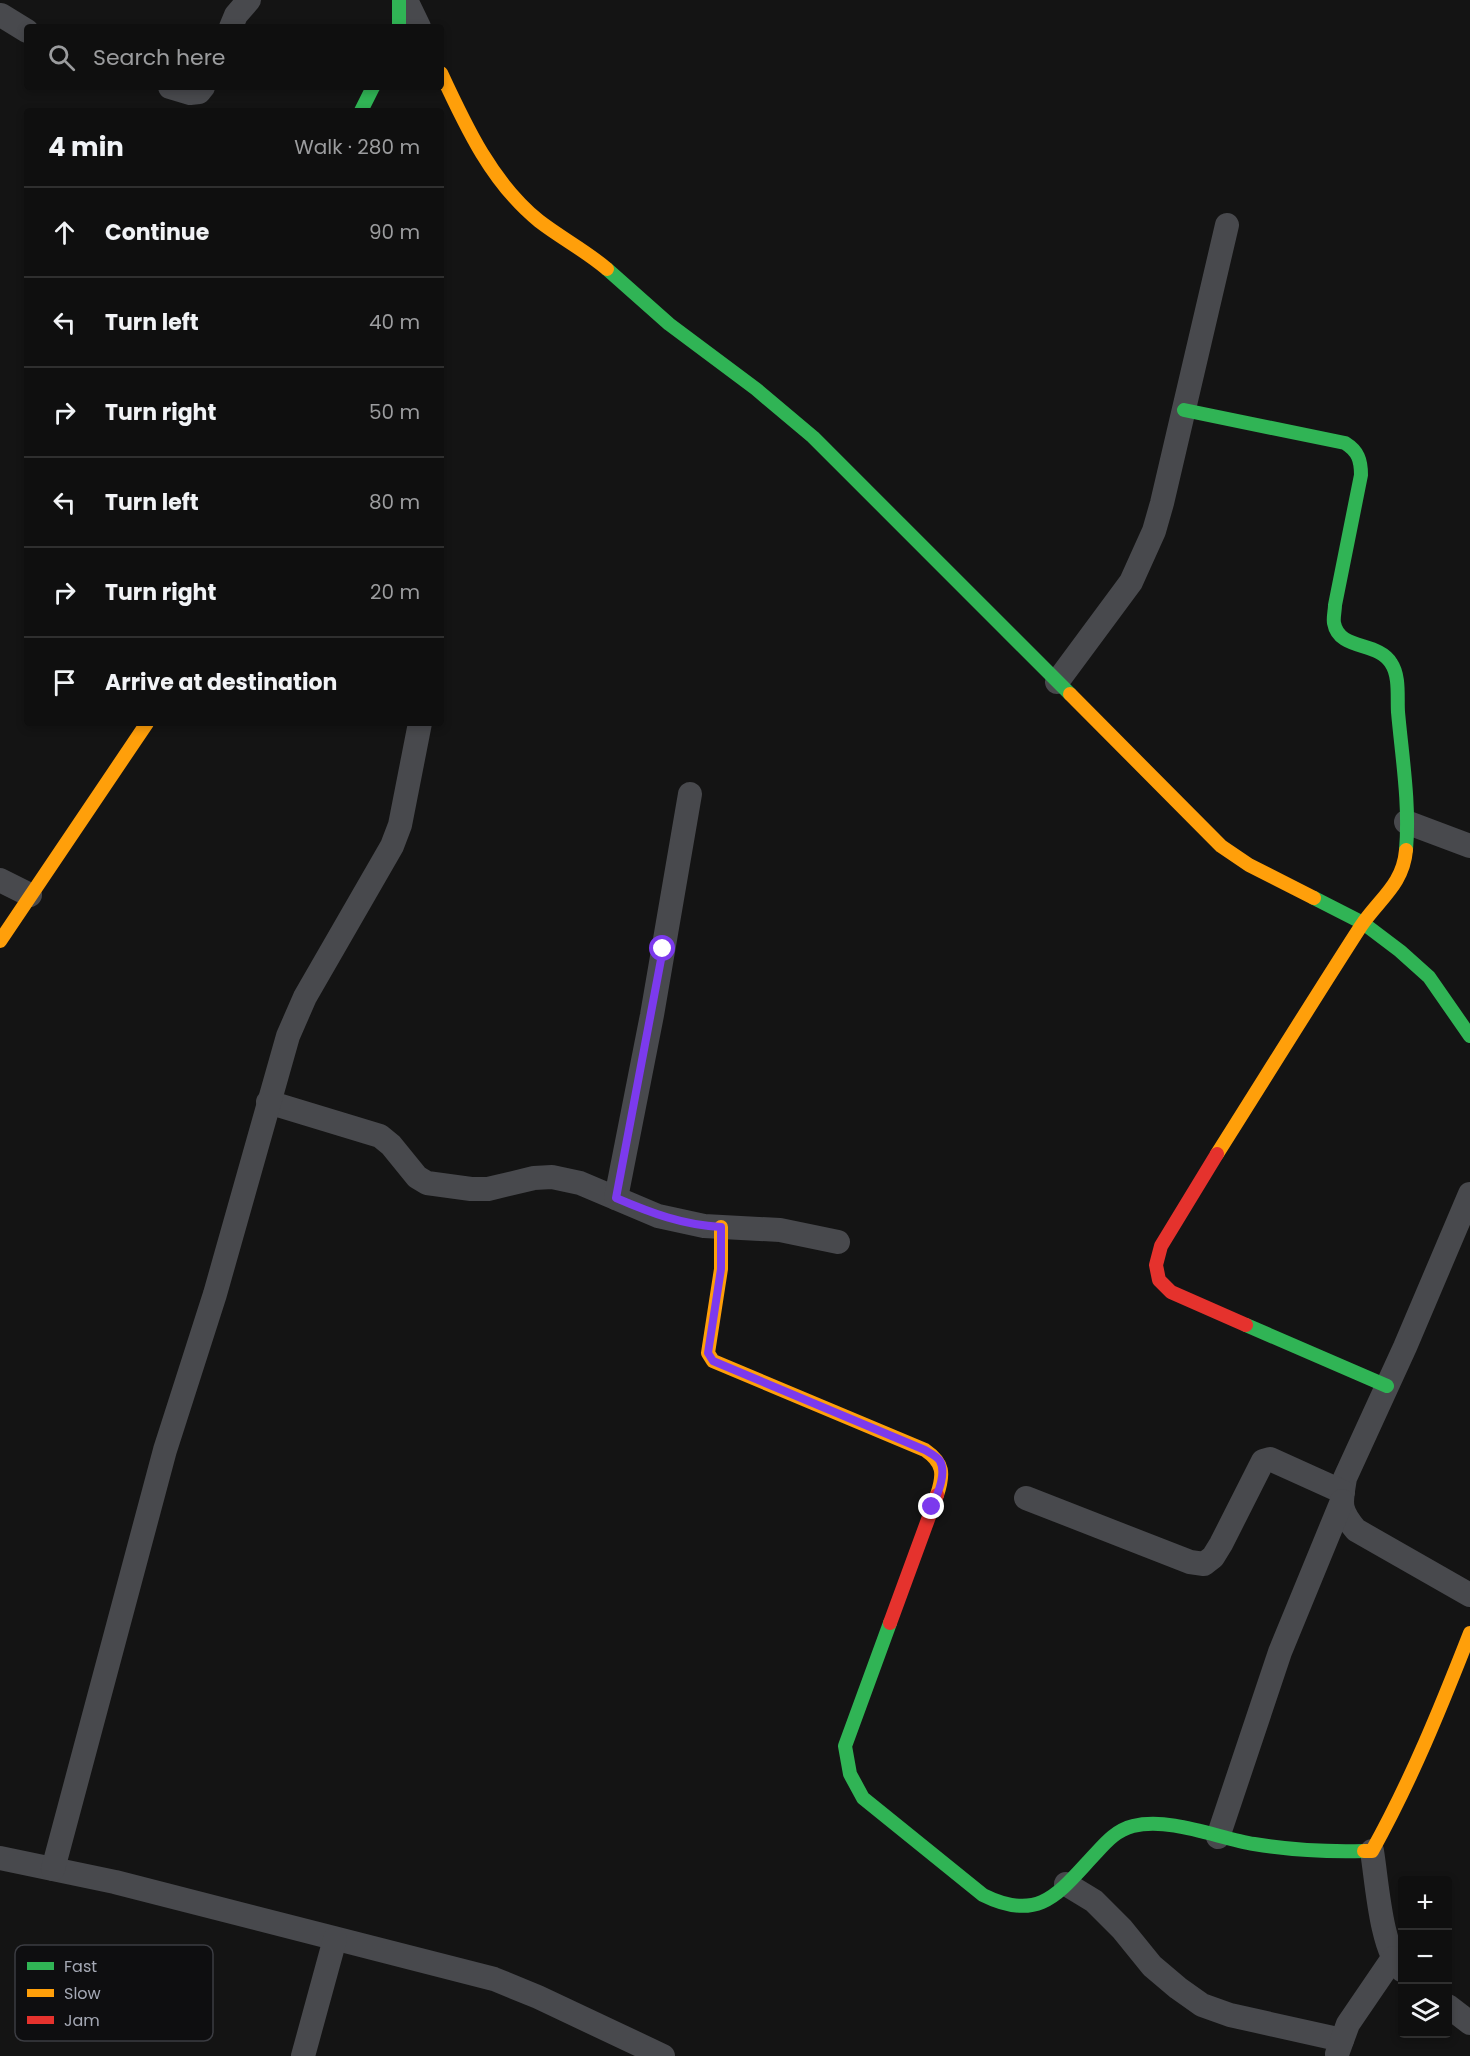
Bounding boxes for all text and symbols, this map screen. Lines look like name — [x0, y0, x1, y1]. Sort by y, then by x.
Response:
search box — [24, 24, 444, 90]
icon: search — [45, 41, 78, 74]
text: Search here — [93, 42, 226, 73]
text: 4 min — [48, 129, 124, 165]
text: Walk · 280 m — [294, 133, 420, 161]
icon: ahead — [48, 216, 81, 249]
text: Continue — [105, 217, 209, 248]
text: 90 m — [369, 218, 420, 246]
icon: left — [48, 306, 81, 339]
text: Turn left — [105, 307, 199, 338]
text: 40 m — [369, 308, 420, 336]
icon: right — [48, 396, 81, 429]
text: Turn right — [105, 397, 216, 428]
text: 50 m — [369, 398, 420, 426]
icon: left — [48, 486, 81, 519]
text: Turn left — [105, 487, 199, 518]
text: 80 m — [369, 488, 420, 516]
icon: right — [48, 576, 81, 609]
text: Turn right — [105, 577, 216, 608]
text: 20 m — [370, 578, 420, 606]
icon: arrive — [48, 666, 81, 699]
text: Arrive at destination — [105, 667, 337, 698]
route start — [649, 935, 675, 961]
route end — [918, 1493, 944, 1519]
map controls — [1398, 1876, 1452, 2038]
button: + — [1398, 1876, 1452, 1930]
button: − — [1398, 1930, 1452, 1984]
legend — [15, 1945, 213, 2041]
text: Fast — [64, 1955, 97, 1978]
text: Slow — [64, 1982, 101, 2005]
button: layers — [1398, 1984, 1452, 2038]
text: Jam — [64, 2009, 100, 2032]

